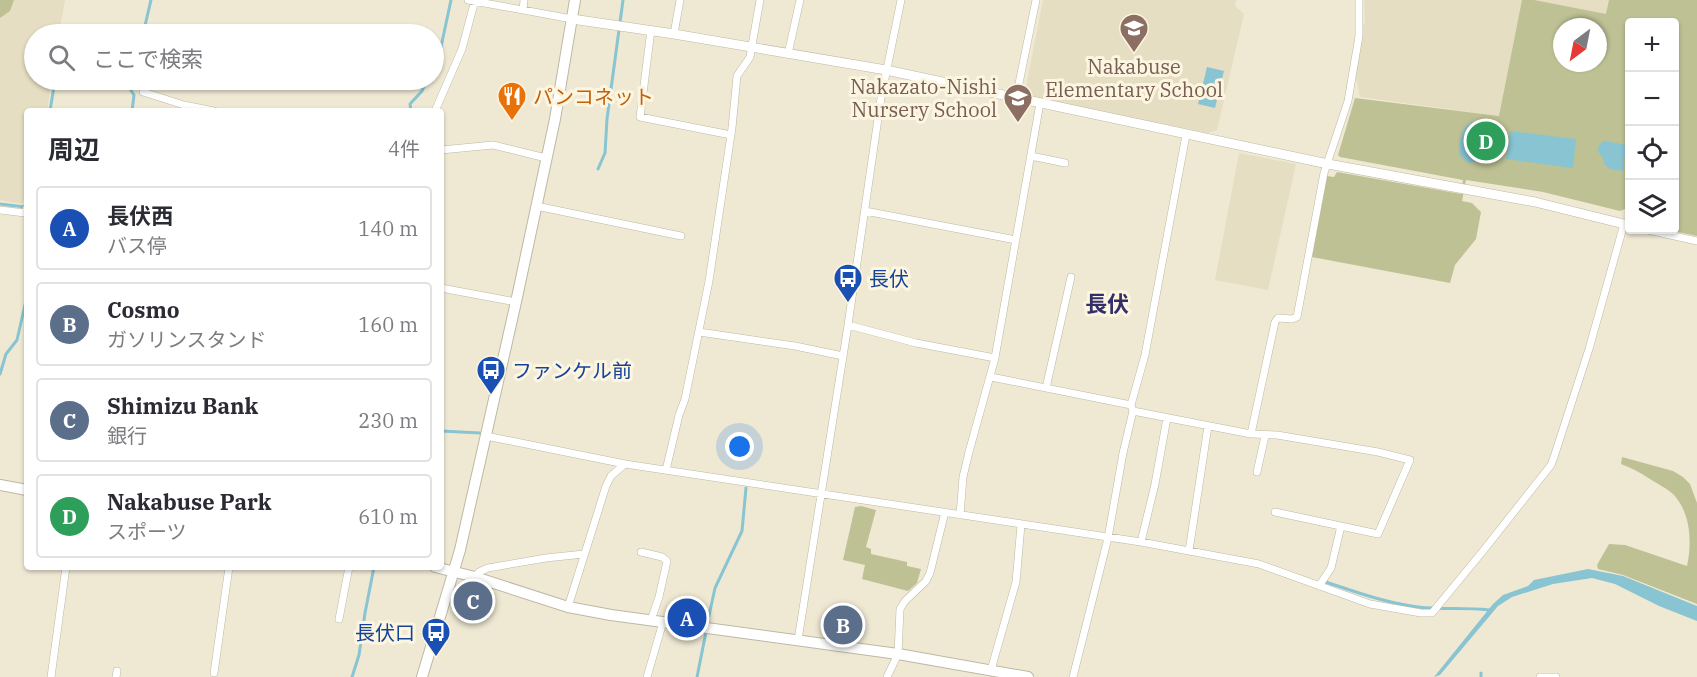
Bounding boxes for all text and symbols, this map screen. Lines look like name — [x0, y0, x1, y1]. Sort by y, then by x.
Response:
school or university icon: Nakabuse Elementary School — [1118, 12, 1150, 54]
north arrow — [1553, 18, 1607, 72]
map controls — [1625, 18, 1679, 234]
button: + — [1625, 18, 1679, 72]
search box — [24, 24, 444, 90]
icon: search — [45, 41, 78, 74]
text: ここで検索 — [93, 44, 203, 73]
place label: Nakabuse Elementary School — [1045, 53, 1223, 103]
button: − — [1625, 72, 1679, 126]
place label: Nakazato-Nishi Nursery School — [850, 73, 997, 123]
restaurant icon: パンコネット — [496, 80, 528, 122]
school or university icon: Nakazato-Nishi Nursery School — [1002, 82, 1034, 124]
place label: パンコネット — [533, 83, 654, 110]
pin: D — [1466, 118, 1506, 164]
button: locate — [1625, 126, 1679, 180]
text: 周辺 — [48, 132, 100, 166]
text: 4件 — [388, 135, 420, 162]
button: layers — [1625, 180, 1679, 234]
text: 長伏西 — [107, 201, 173, 230]
text: A — [63, 215, 76, 242]
text: 140 m — [358, 215, 418, 242]
text: バス停 — [107, 232, 167, 259]
bus stop icon: 長伏 — [832, 262, 864, 304]
place label: 長伏 — [869, 265, 909, 292]
district label: 長伏 — [1085, 289, 1129, 318]
text: Cosmo — [107, 295, 180, 324]
text: B — [62, 311, 77, 338]
text: 160 m — [358, 311, 418, 338]
text: ガソリンスタンド — [107, 326, 267, 353]
bus stop icon: ファンケル前 — [475, 354, 507, 396]
place label: ファンケル前 — [512, 357, 632, 384]
text: Shimizu Bank — [107, 391, 258, 420]
text: C — [63, 407, 76, 434]
text: 230 m — [358, 407, 418, 434]
text: 銀行 — [107, 422, 147, 449]
your location — [725, 432, 754, 461]
text: Nakabuse Park — [107, 487, 271, 516]
text: D — [62, 503, 77, 530]
text: 610 m — [358, 503, 418, 530]
text: スポーツ — [107, 518, 187, 545]
pin: C — [454, 578, 492, 624]
pin: A — [668, 596, 706, 640]
pin: B — [824, 602, 862, 648]
bus stop icon: 長伏口 — [420, 616, 452, 658]
place label: 長伏口 — [355, 619, 415, 646]

